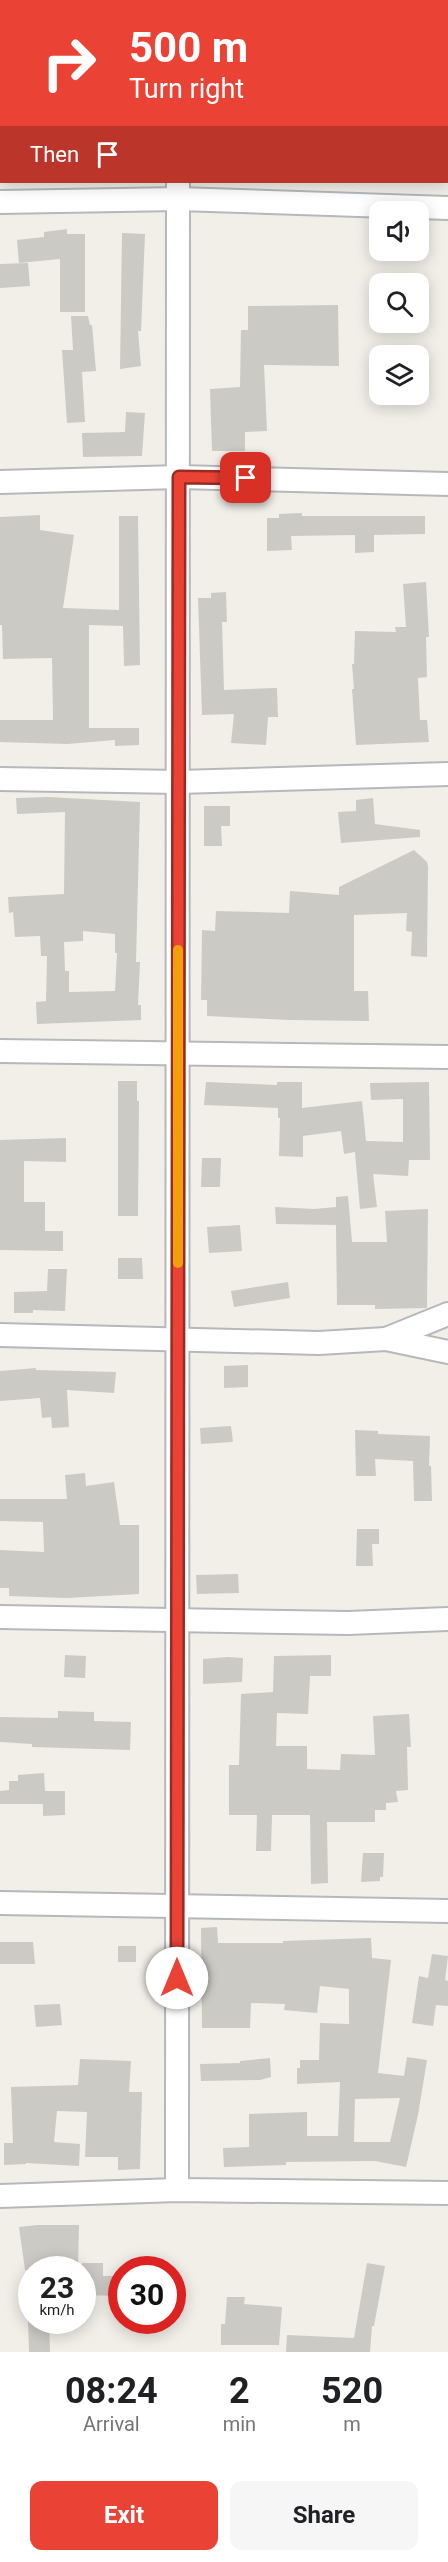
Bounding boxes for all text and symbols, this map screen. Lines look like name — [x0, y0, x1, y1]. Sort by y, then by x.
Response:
text: 500 m — [129, 23, 248, 72]
icon: right — [30, 24, 108, 102]
text: Turn right — [129, 73, 244, 105]
icon: arrive — [91, 138, 124, 171]
text: Then — [30, 142, 79, 167]
map controls — [369, 201, 429, 405]
button: sound — [369, 201, 429, 261]
button: search — [369, 273, 429, 333]
button: layers — [369, 345, 429, 405]
pin — [220, 452, 271, 503]
icon: arrive — [229, 461, 262, 494]
position arrow — [145, 1946, 209, 2010]
speed limit sign: 30 — [108, 2256, 186, 2334]
text: 23 — [40, 2270, 74, 2305]
text: km/h — [39, 2301, 75, 2319]
text: 08:24 — [65, 2370, 158, 2412]
text: 2 — [229, 2370, 250, 2412]
text: 520 — [321, 2370, 383, 2412]
text: Arrival — [83, 2412, 140, 2436]
text: min — [223, 2412, 256, 2436]
text: m — [343, 2412, 361, 2436]
button: Exit — [30, 2481, 218, 2550]
button: Share — [230, 2481, 418, 2550]

